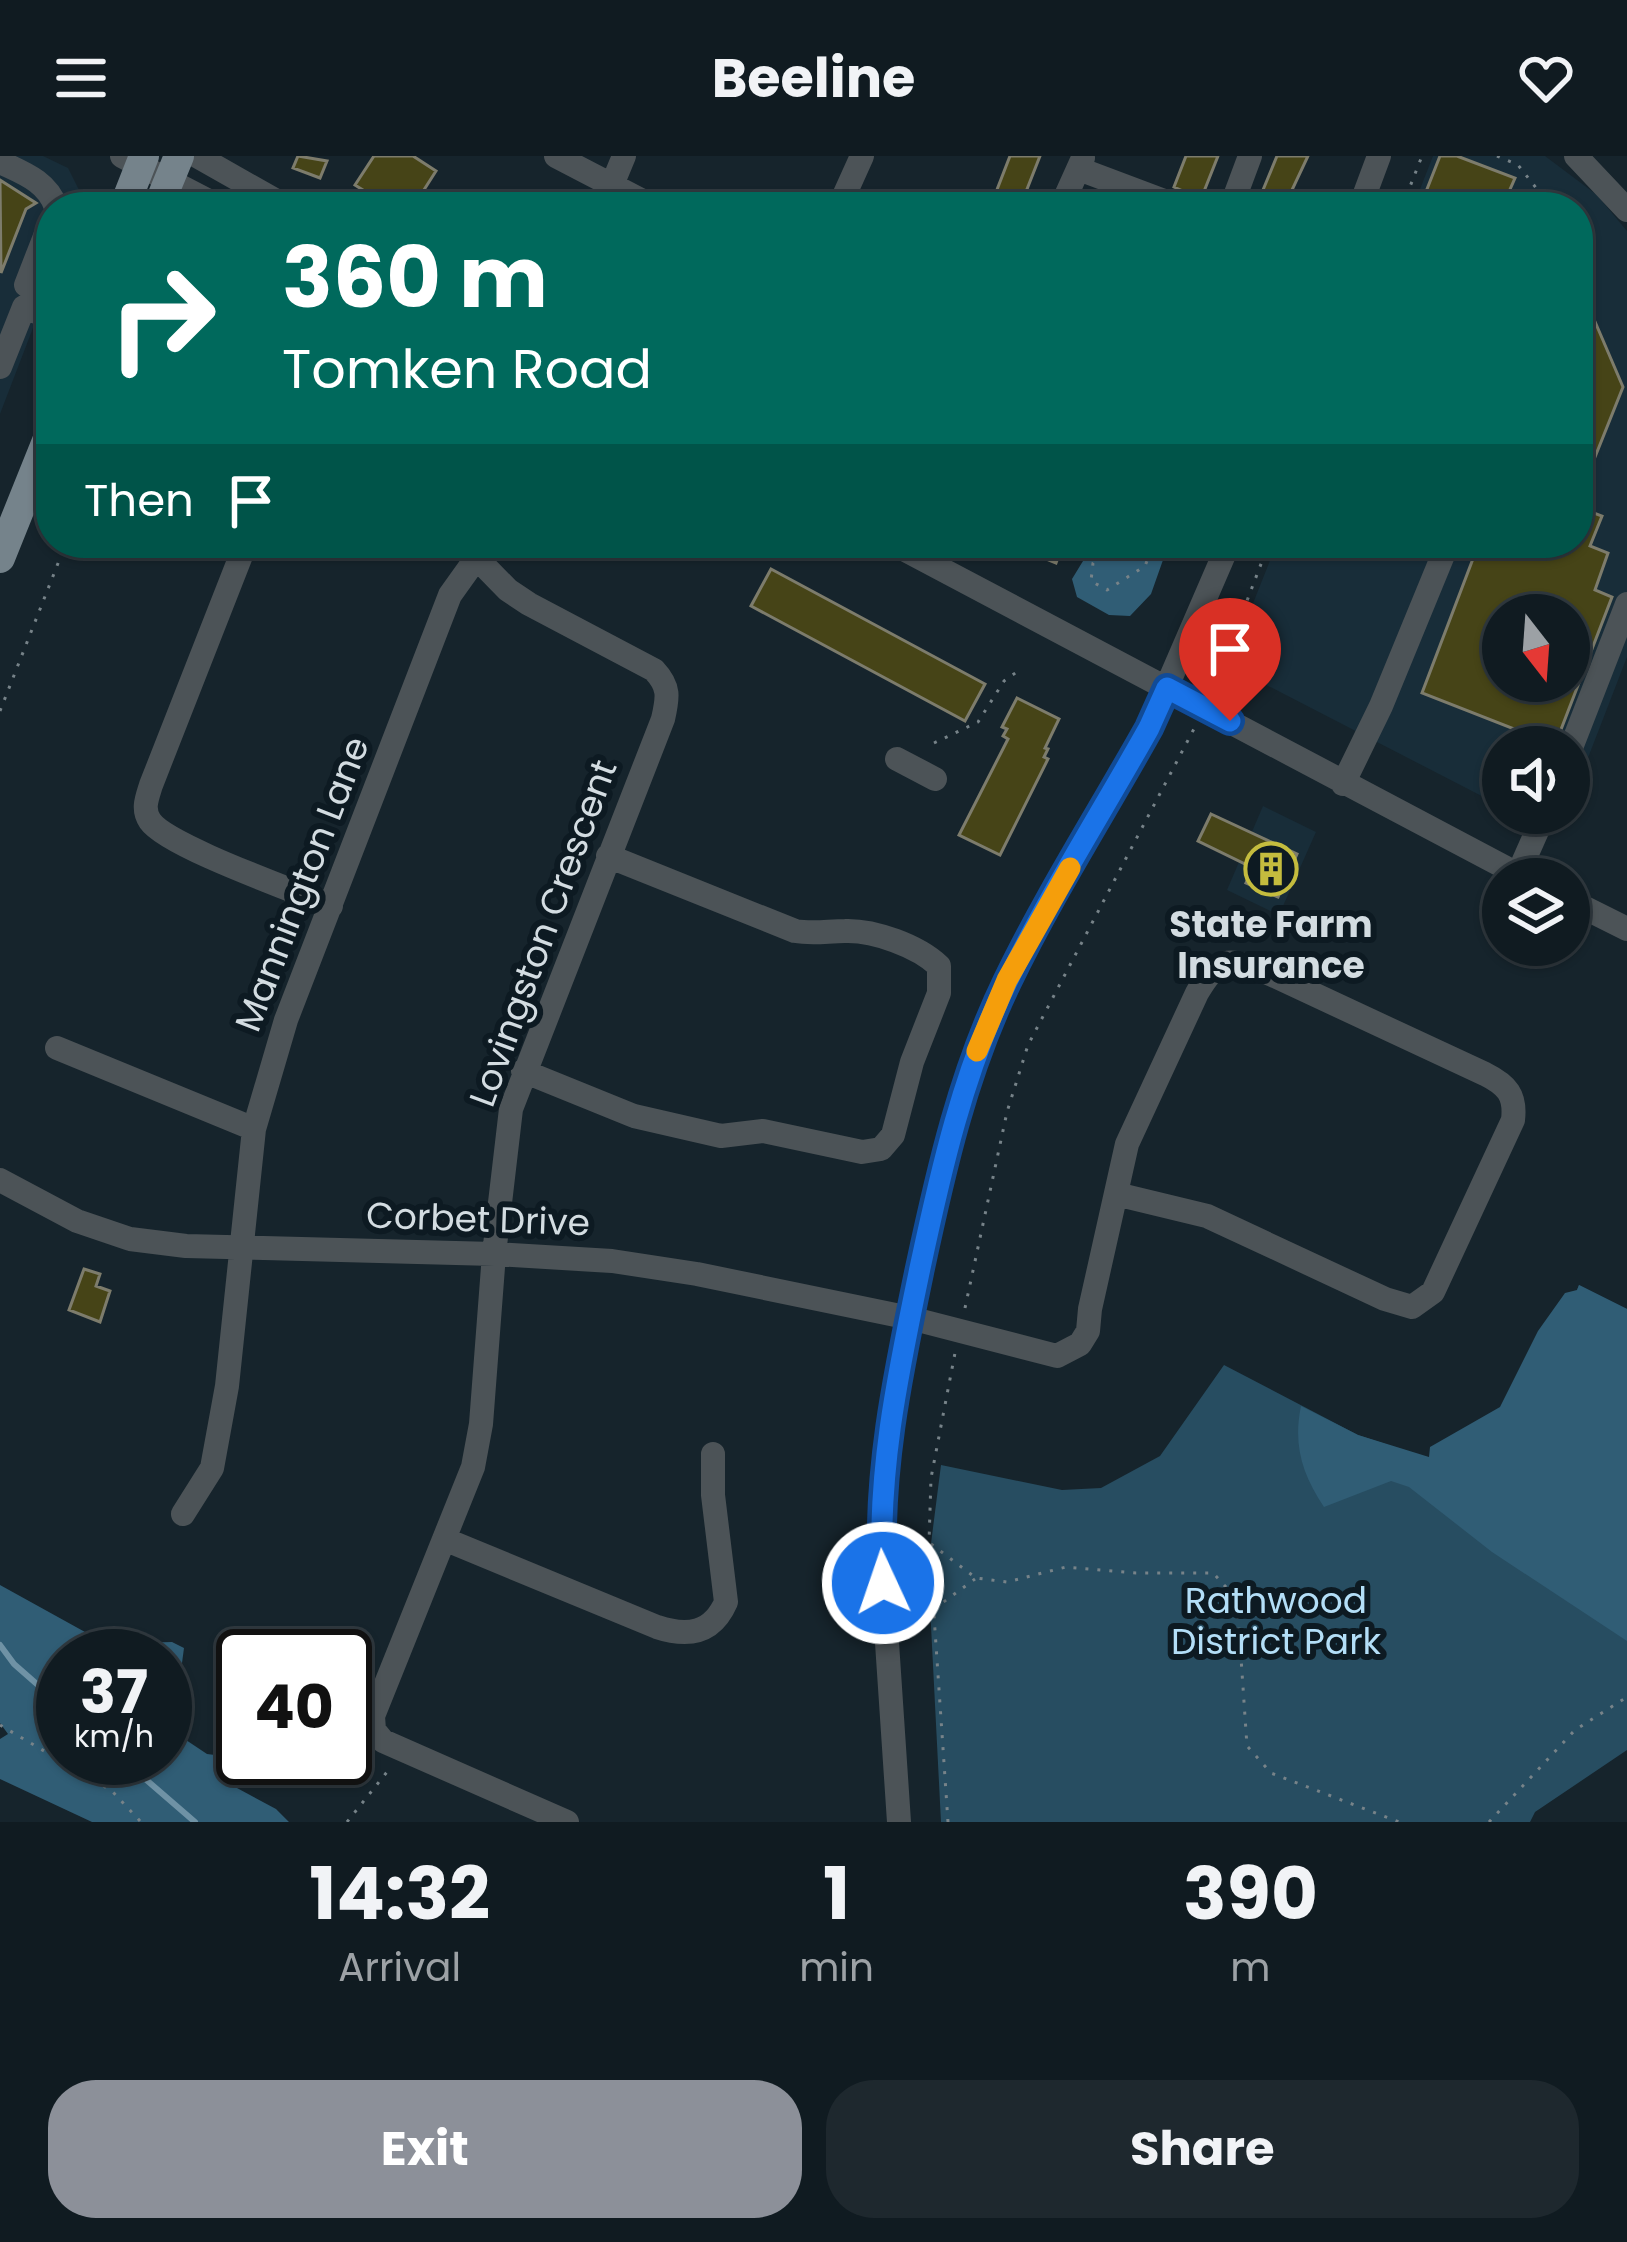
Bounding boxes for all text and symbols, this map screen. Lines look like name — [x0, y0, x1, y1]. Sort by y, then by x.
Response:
text: Beeline — [712, 40, 915, 116]
icon: menu — [48, 45, 114, 111]
icon: heart — [1513, 45, 1579, 111]
text: 360 m — [282, 219, 548, 336]
icon: right — [84, 240, 240, 396]
text: Tomken Road — [282, 331, 652, 407]
icon: arrive — [218, 468, 284, 534]
text: Then — [84, 469, 194, 532]
north arrow — [1482, 594, 1590, 702]
map controls — [1482, 594, 1590, 966]
pin — [1179, 598, 1281, 721]
icon: arrive — [1197, 616, 1263, 682]
button: sound — [1482, 726, 1590, 834]
street label: Mannington Lane — [222, 729, 382, 1039]
street label: Lovingston Crescent — [457, 753, 629, 1113]
building icon: State Farm Insurance — [1243, 841, 1299, 897]
button: layers — [1482, 858, 1590, 966]
place label: State Farm Insurance — [1169, 899, 1373, 991]
street label: Corbet Drive — [365, 1190, 591, 1248]
position arrow — [820, 1520, 946, 1646]
park label: Rathwood District Park — [1171, 1575, 1382, 1667]
speed limit sign: 40 — [216, 1629, 372, 1785]
text: 37 — [80, 1650, 148, 1734]
text: km/h — [74, 1715, 154, 1758]
text: 14:32 — [309, 1843, 490, 1944]
text: 1 — [823, 1843, 850, 1944]
text: 390 — [1183, 1843, 1318, 1944]
text: Arrival — [338, 1940, 461, 1995]
text: min — [799, 1940, 874, 1995]
text: m — [1230, 1940, 1271, 1995]
button: Exit — [48, 2080, 802, 2218]
button: Share — [826, 2080, 1579, 2218]

